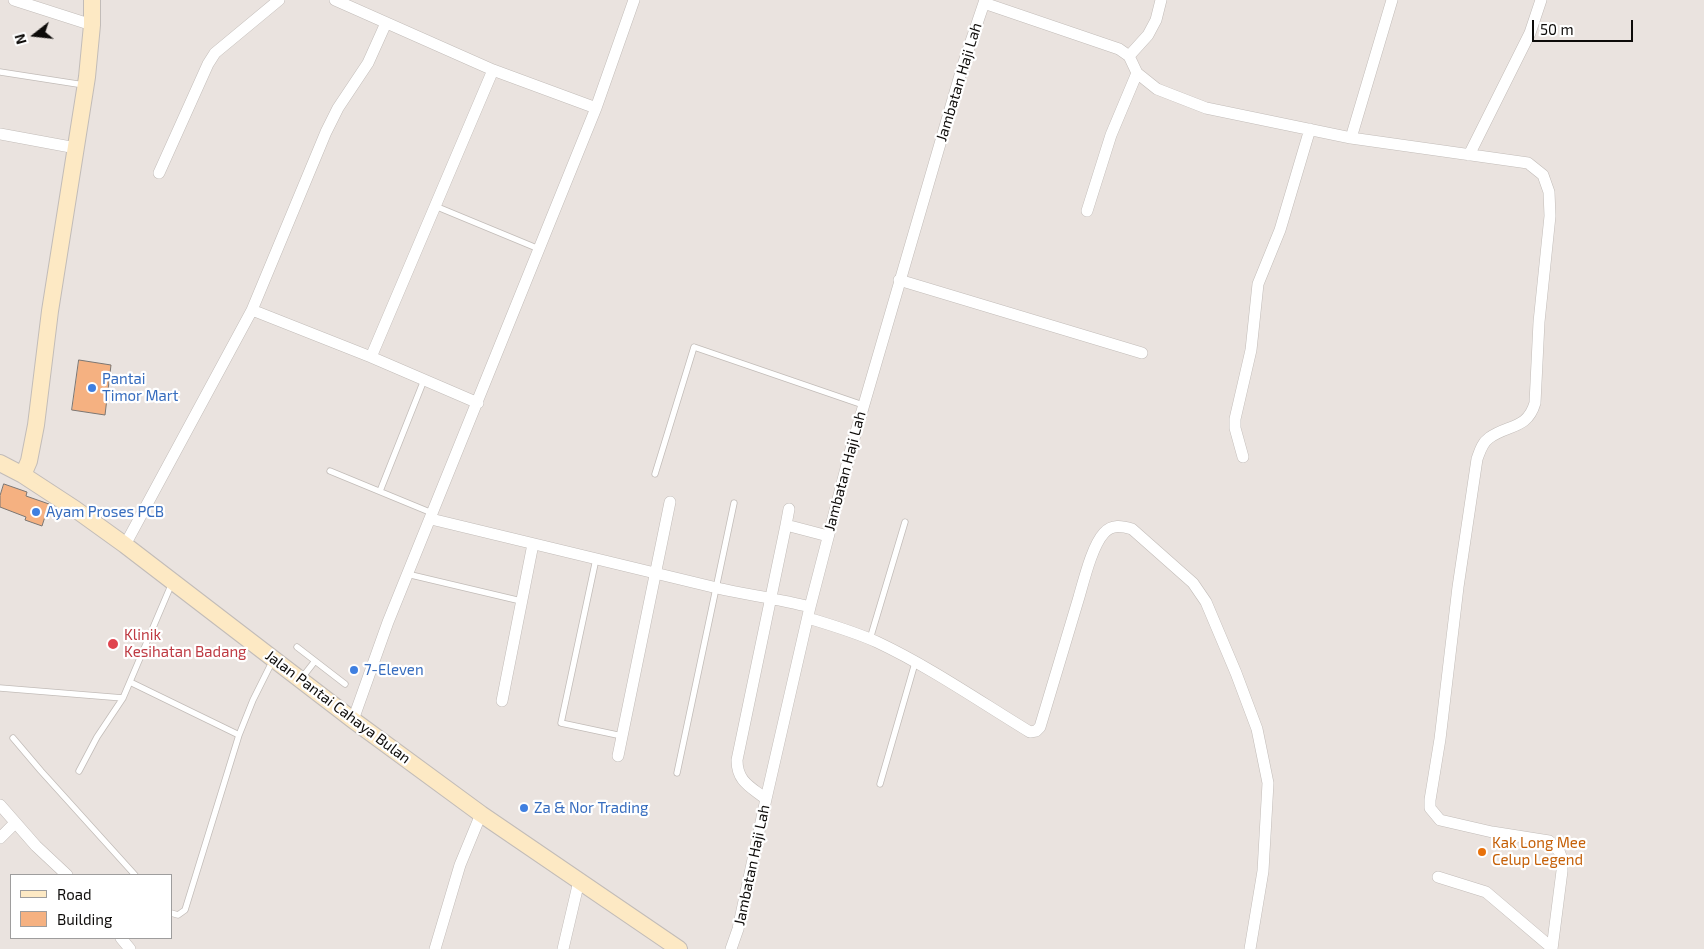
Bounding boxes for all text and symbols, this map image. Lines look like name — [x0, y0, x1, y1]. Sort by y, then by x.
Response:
north arrow — [10, 10, 60, 60]
scale bar — [1534, 10, 1635, 42]
text: 50 m — [1540, 20, 1574, 38]
street label: Jambatan Haji Lah — [932, 21, 986, 143]
text: N — [11, 32, 30, 46]
place label: Pantai Timor Mart — [102, 370, 179, 405]
marker: Pantai Timor Mart — [86, 382, 98, 394]
street label: Jambatan Haji Lah — [820, 409, 870, 533]
place label: Ayam Proses PCB — [46, 503, 164, 521]
marker: Ayam Proses PCB — [30, 506, 42, 518]
place label: Klinik Kesihatan Badang — [124, 626, 246, 661]
marker: Klinik Kesihatan Badang — [106, 637, 120, 651]
street label: Jalan Pantai Cahaya Bulan — [262, 646, 414, 768]
place label: 7-Eleven — [364, 661, 424, 679]
marker: 7-Eleven — [348, 664, 360, 676]
place label: Za & Nor Trading — [534, 799, 648, 817]
marker: Za & Nor Trading — [518, 802, 530, 814]
street label: Jambatan Haji Lah — [730, 803, 774, 927]
place label: Kak Long Mee Celup Legend — [1492, 834, 1586, 869]
marker: Kak Long Mee Celup Legend — [1476, 846, 1488, 858]
legend — [10, 874, 172, 939]
text: Road — [57, 885, 92, 903]
text: Building — [57, 910, 112, 928]

